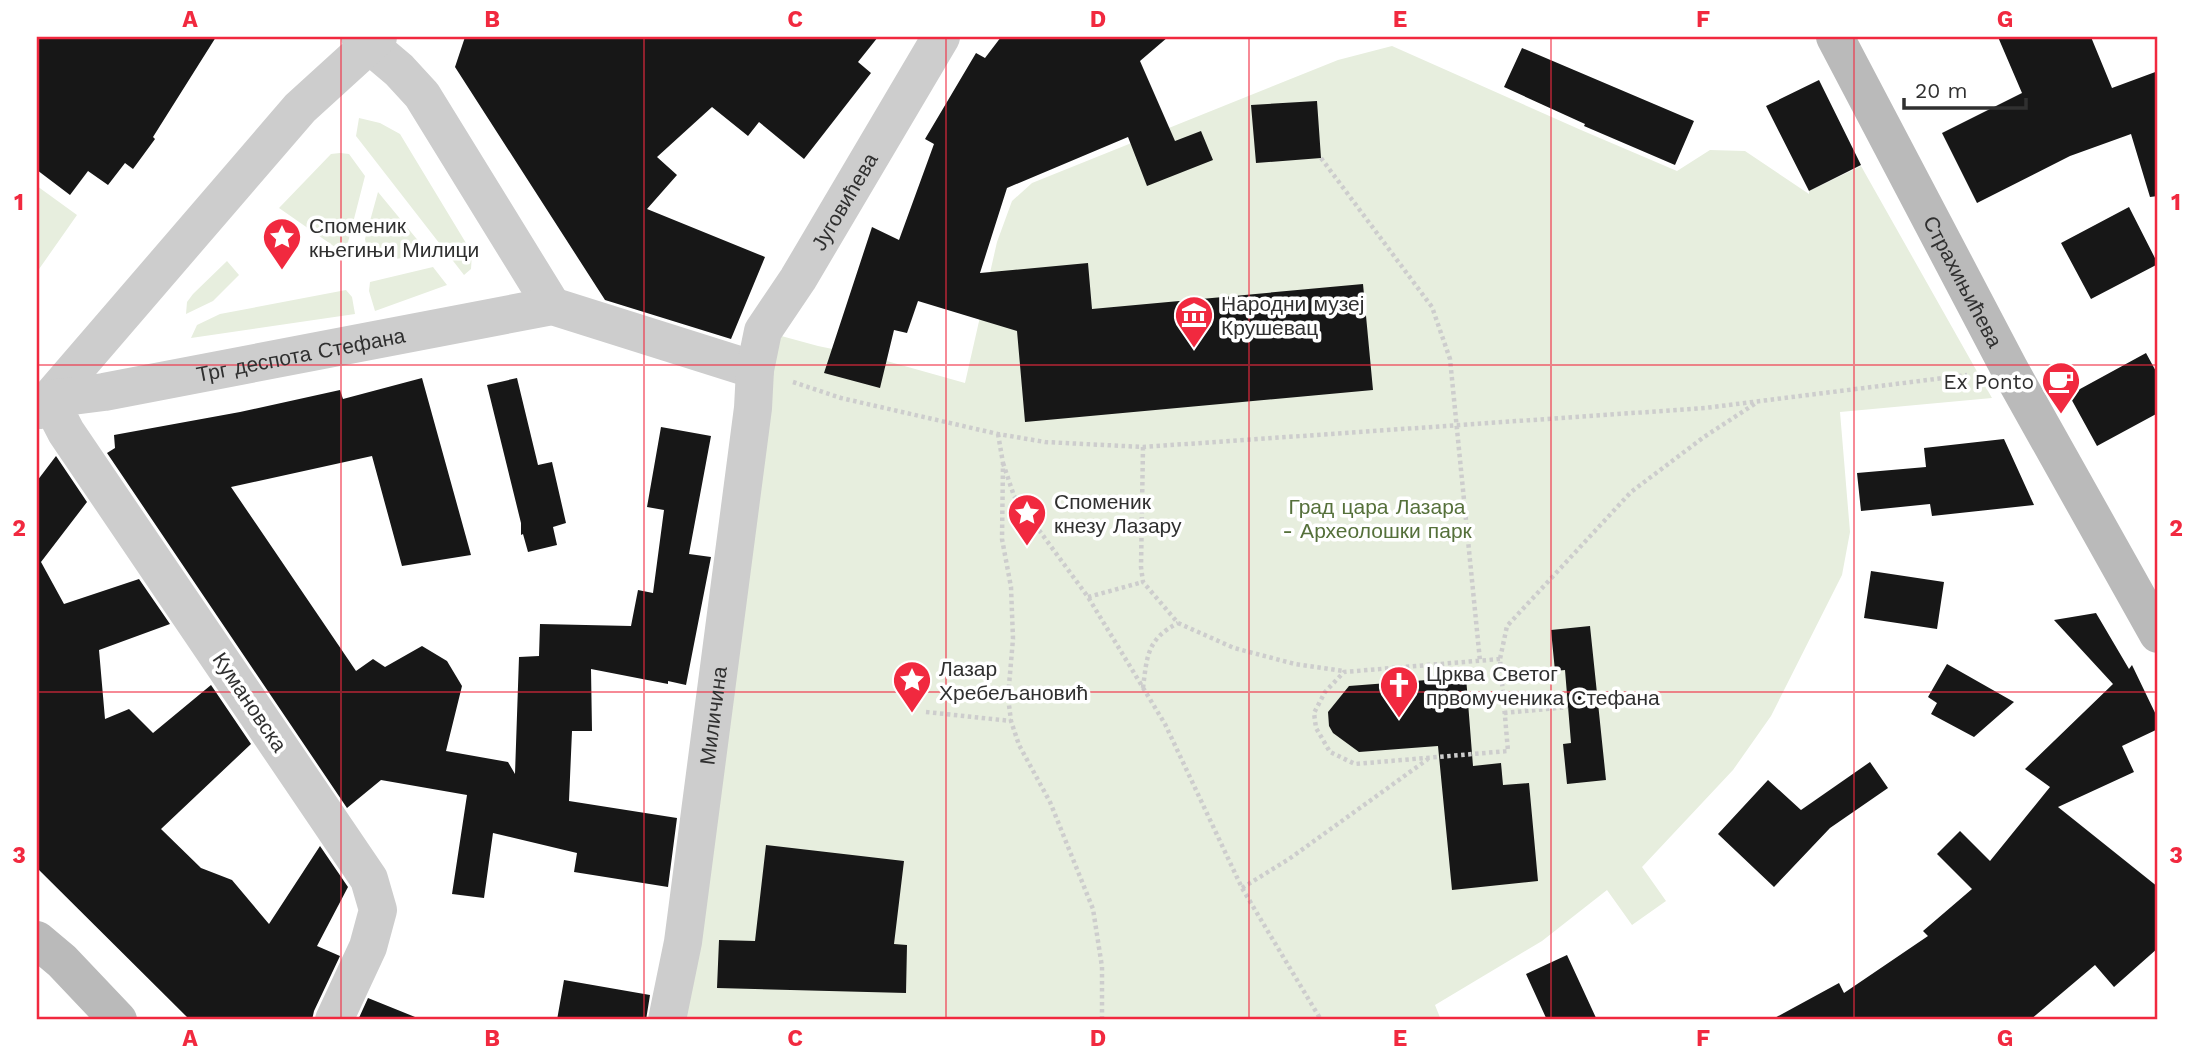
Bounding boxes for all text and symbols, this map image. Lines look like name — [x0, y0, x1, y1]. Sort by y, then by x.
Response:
text: A — [182, 6, 198, 33]
text: B — [484, 6, 500, 33]
text: C — [787, 6, 803, 33]
text: D — [1090, 6, 1106, 33]
text: E — [1393, 6, 1407, 33]
text: F — [1696, 6, 1710, 33]
text: G — [1997, 6, 2013, 33]
scale bar — [1904, 66, 2027, 110]
text: 20 m — [1915, 78, 1967, 103]
street label: Југовићева — [805, 148, 883, 254]
text: 1 — [14, 189, 24, 216]
text: 1 — [2171, 189, 2181, 216]
street label: Страхињићева — [1919, 211, 2008, 352]
place label: Споменик књегињи Милици — [309, 213, 479, 262]
place icon: Споменик књегињи Милици — [261, 216, 303, 271]
place label: Народни музеј Крушевац — [1221, 291, 1364, 340]
museum icon: Народни музеј Крушевац — [1173, 294, 1215, 349]
street label: Трг деспота Стефана — [194, 322, 407, 387]
cafe icon: Ex Ponto — [2040, 360, 2082, 415]
place label: Ex Ponto — [1943, 369, 2034, 394]
place label: Споменик кнезу Лазару — [1054, 489, 1182, 538]
place icon: Споменик кнезу Лазару — [1006, 492, 1048, 547]
park label: Град цара Лазара - Археолошки парк — [1282, 494, 1473, 543]
text: 2 — [12, 515, 26, 542]
text: 2 — [2169, 515, 2183, 542]
street label: Кумановска — [208, 647, 293, 757]
place label: Лазар Хребељановић — [939, 656, 1088, 705]
place icon: Лазар Хребељановић — [891, 659, 933, 714]
place label: Црква Светог првомученика Стефана — [1426, 661, 1660, 710]
street label: Миличина — [694, 664, 732, 766]
church icon: Црква Светог првомученика Стефана — [1378, 664, 1420, 719]
text: 3 — [12, 842, 26, 869]
text: 3 — [2169, 842, 2183, 869]
text: A — [182, 1025, 198, 1052]
text: B — [484, 1025, 500, 1052]
text: C — [787, 1025, 803, 1052]
text: D — [1090, 1025, 1106, 1052]
text: E — [1393, 1025, 1407, 1052]
text: F — [1696, 1025, 1710, 1052]
text: G — [1997, 1025, 2013, 1052]

